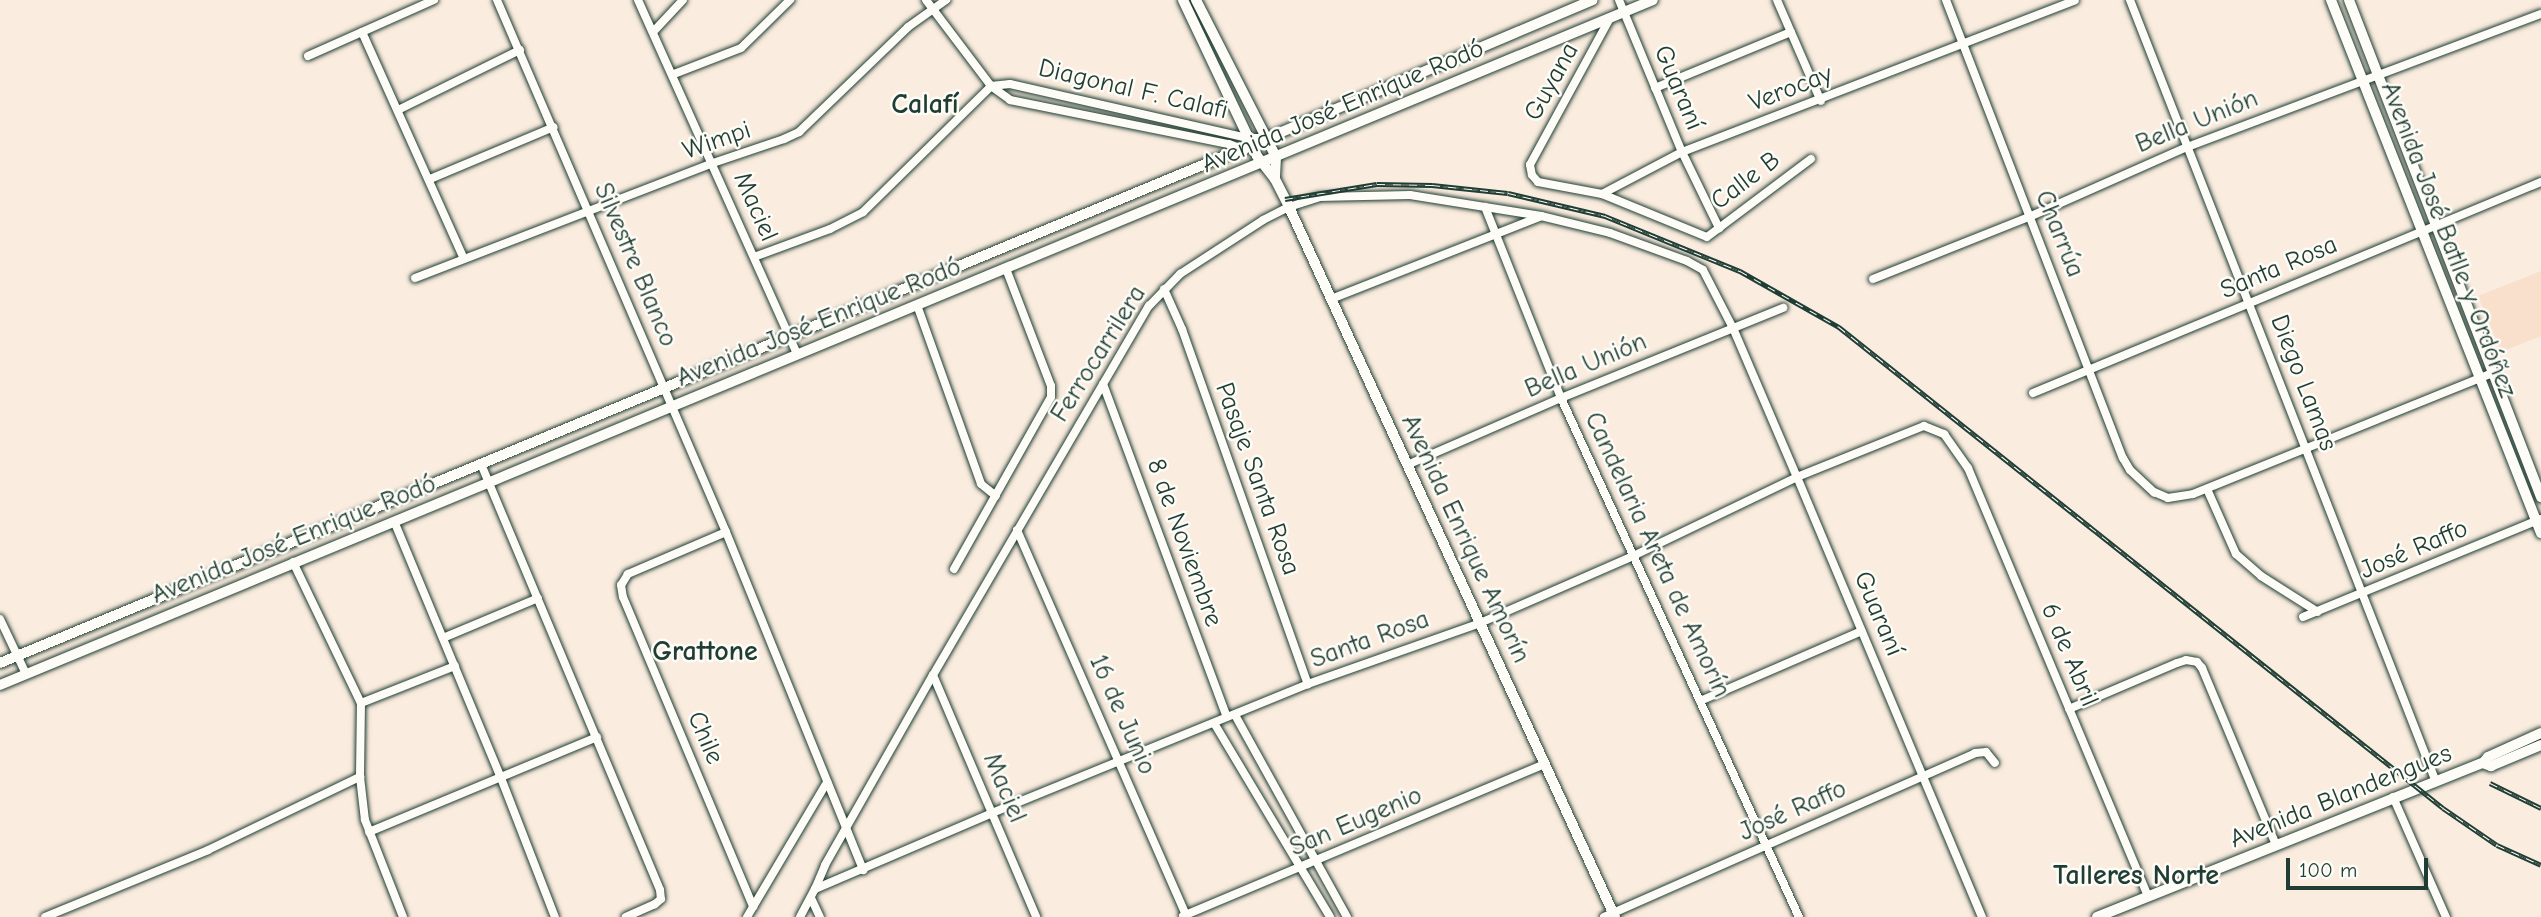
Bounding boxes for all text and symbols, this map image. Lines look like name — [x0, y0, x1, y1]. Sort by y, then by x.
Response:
street label: Avenida José Enrique Rodó — [1197, 33, 1489, 181]
street label: Guyana — [1518, 38, 1586, 126]
street label: Guaraní — [1646, 41, 1710, 135]
street label: Diagonal F. Calafi — [1035, 53, 1231, 127]
street label: Verocay — [1745, 59, 1837, 119]
street label: Avenida José Batlle y Ordóñez — [2373, 78, 2523, 402]
street label: Bella Unión — [2131, 83, 2263, 161]
district label: Calafí — [891, 87, 959, 121]
street label: Wimpi — [679, 115, 755, 167]
street label: Calle B — [1705, 145, 1787, 217]
street label: Maciel — [726, 168, 784, 246]
street label: Silvestre Blanco — [586, 178, 684, 352]
street label: Charrúa — [2028, 186, 2090, 282]
street label: Santa Rosa — [2216, 229, 2342, 307]
street label: Avenida José Enrique Rodó — [672, 252, 966, 394]
street label: Ferrocarrilera — [1045, 280, 1153, 428]
street label: Diego Lamas — [2263, 311, 2343, 455]
street label: Bella Unión — [1521, 326, 1651, 406]
street label: Pasaje Santa Rosa — [1208, 378, 1306, 580]
street label: Candelaria Areta de Amorín — [1577, 407, 1737, 703]
street label: Avenida Enrique Amorín — [1394, 410, 1536, 668]
street label: 8 de Noviembre — [1139, 455, 1229, 631]
street label: Avenida José Enrique Rodó — [147, 469, 441, 611]
street label: José Raffo — [2355, 513, 2473, 587]
street label: Guaraní — [1846, 567, 1910, 661]
street label: 6 de Abril — [2033, 599, 2105, 711]
street label: Santa Rosa — [1306, 604, 1434, 676]
district label: Grattone — [652, 634, 758, 668]
street label: 16 de Junio — [1082, 650, 1162, 780]
street label: Chile — [680, 707, 730, 769]
street label: Avenida Blandengues — [2226, 738, 2456, 856]
street label: Maciel — [976, 749, 1032, 827]
street label: José Raffo — [1734, 774, 1852, 848]
street label: San Eugenio — [1285, 780, 1427, 864]
scale bar — [2289, 844, 2431, 888]
district label: Talleres Norte — [2053, 858, 2219, 892]
text: 100 m — [2299, 858, 2357, 882]

